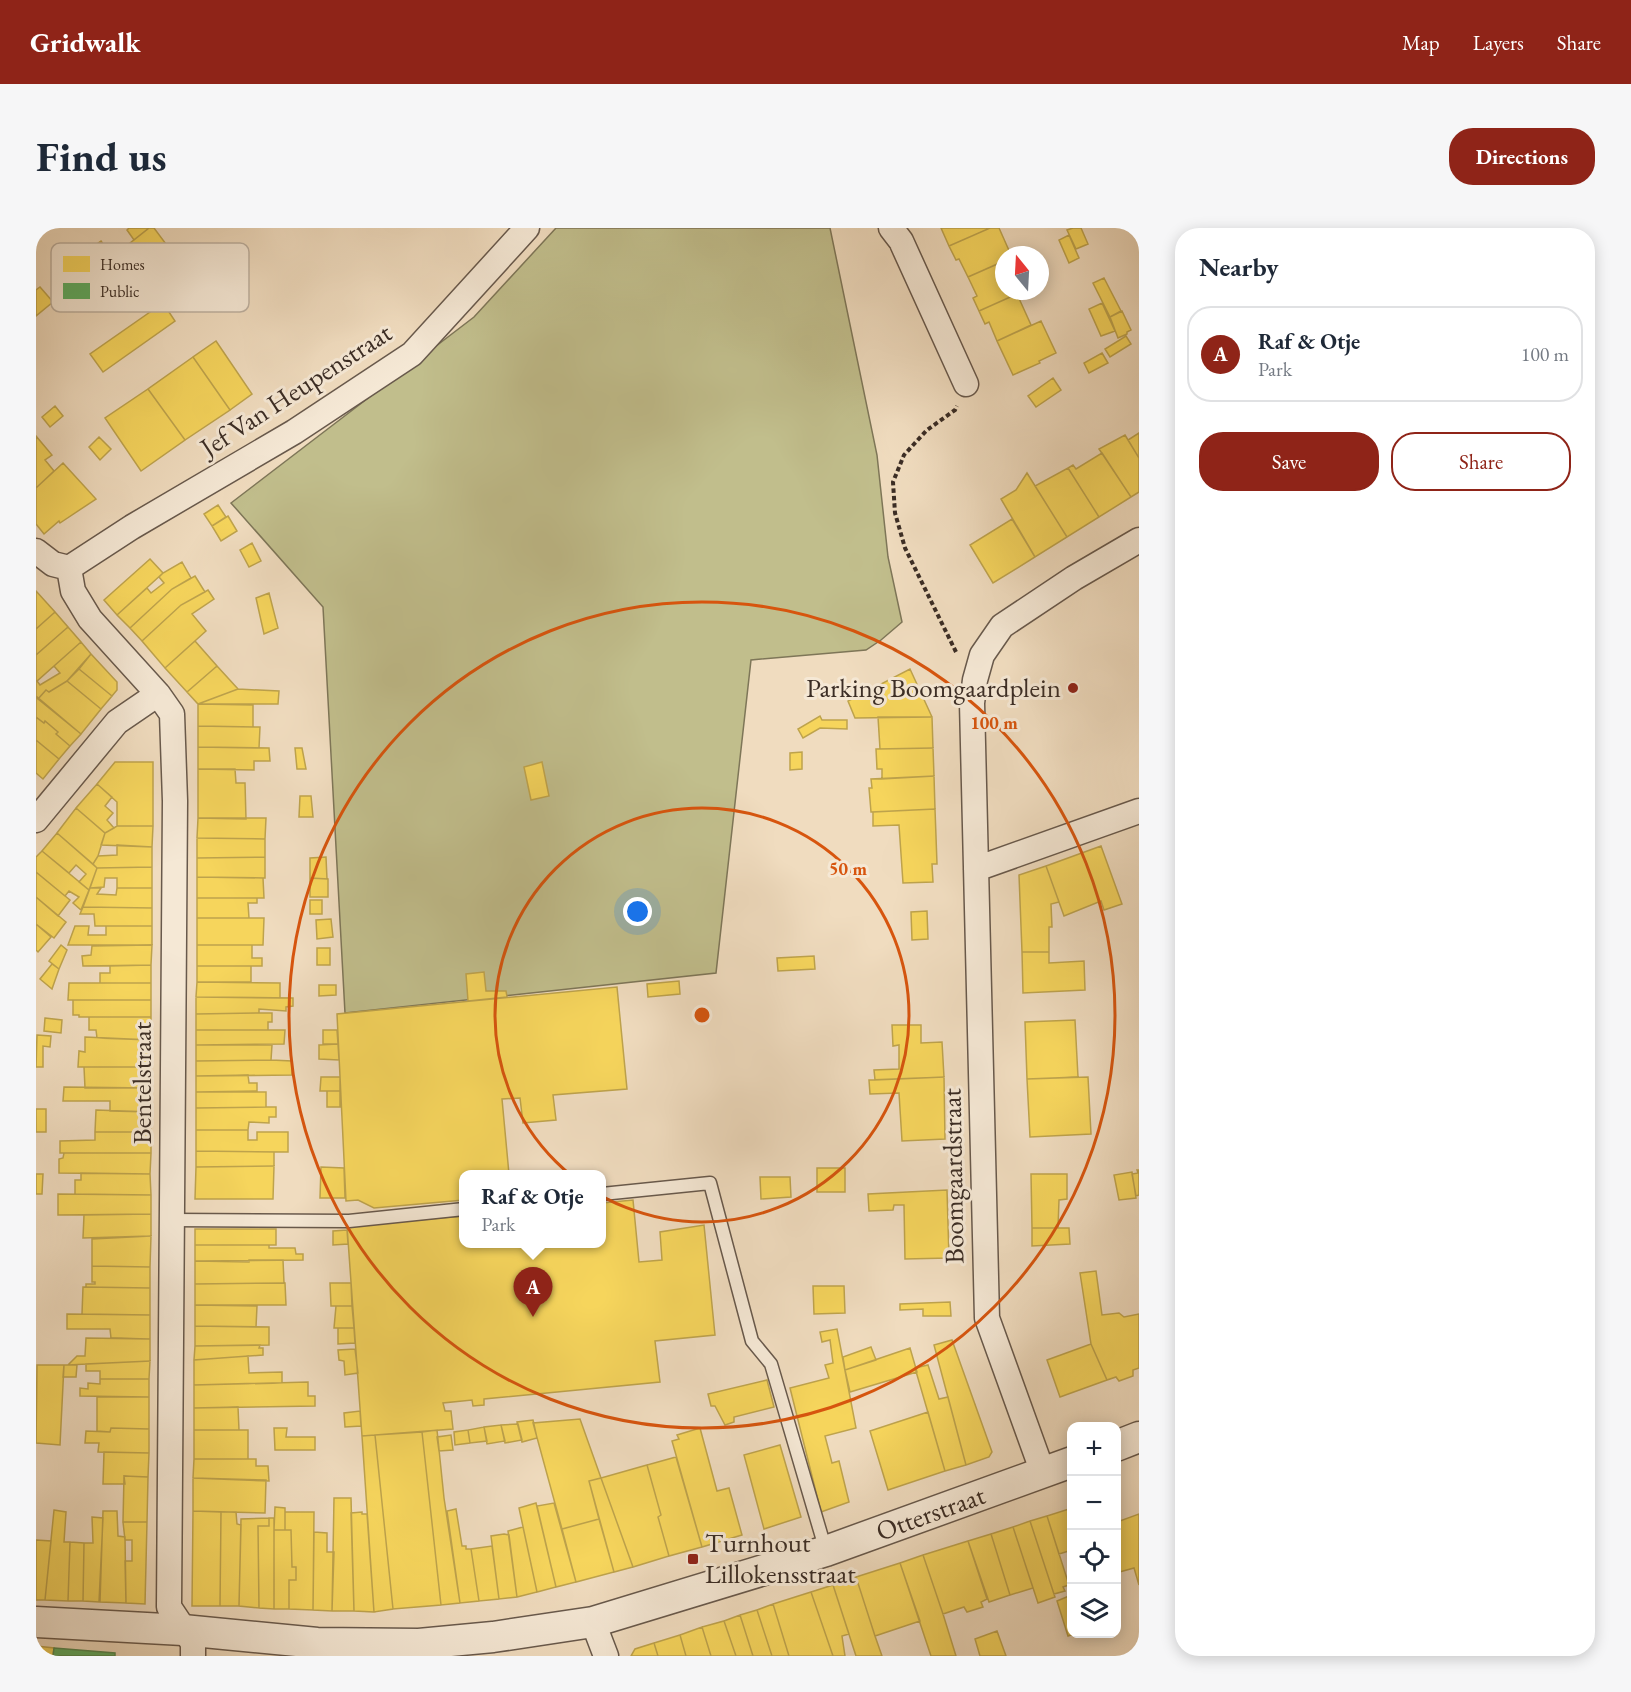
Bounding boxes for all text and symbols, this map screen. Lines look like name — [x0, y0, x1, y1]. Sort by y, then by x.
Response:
text: Gridwalk — [30, 24, 141, 60]
text: Map — [1402, 29, 1440, 56]
text: Layers — [1473, 29, 1524, 56]
text: Share — [1557, 29, 1601, 56]
button: Directions — [1449, 128, 1595, 185]
text: Find us — [36, 129, 167, 184]
legend — [51, 243, 249, 312]
north arrow — [995, 246, 1049, 300]
text: Nearby — [1199, 250, 1279, 284]
text: Homes — [100, 254, 145, 275]
text: Public — [100, 281, 140, 302]
street label: Jef Van Heupenstraat — [192, 314, 398, 466]
text: Raf & Otje — [1258, 327, 1360, 356]
text: A — [1213, 341, 1228, 367]
text: 100 m — [1521, 341, 1569, 367]
text: Park — [1258, 356, 1292, 382]
button: Save — [1199, 432, 1379, 491]
button: Share — [1391, 432, 1571, 491]
place label: Parking Boomgaardplein — [806, 670, 1061, 705]
marker: Parking Boomgaardplein — [1066, 681, 1080, 695]
text: 100 m — [970, 711, 1018, 734]
text: 50 m — [829, 857, 867, 880]
your location — [623, 897, 652, 926]
centre of rings — [692, 1005, 712, 1025]
street label: Bentelstraat — [124, 1021, 159, 1144]
street label: Boomgaardstraat — [933, 1087, 972, 1264]
popup — [459, 1170, 606, 1248]
text: Raf & Otje — [481, 1182, 584, 1211]
text: Park — [481, 1211, 515, 1237]
pin: A — [514, 1268, 552, 1317]
map controls — [1067, 1422, 1121, 1638]
button: + — [1067, 1422, 1121, 1476]
button: − — [1067, 1476, 1121, 1530]
street label: Otterstraat — [871, 1477, 990, 1548]
place label: Turnhout Lillokensstraat — [705, 1525, 856, 1591]
button: locate — [1067, 1530, 1121, 1584]
marker: Turnhout Lillokensstraat — [686, 1552, 700, 1566]
button: layers — [1067, 1584, 1121, 1638]

